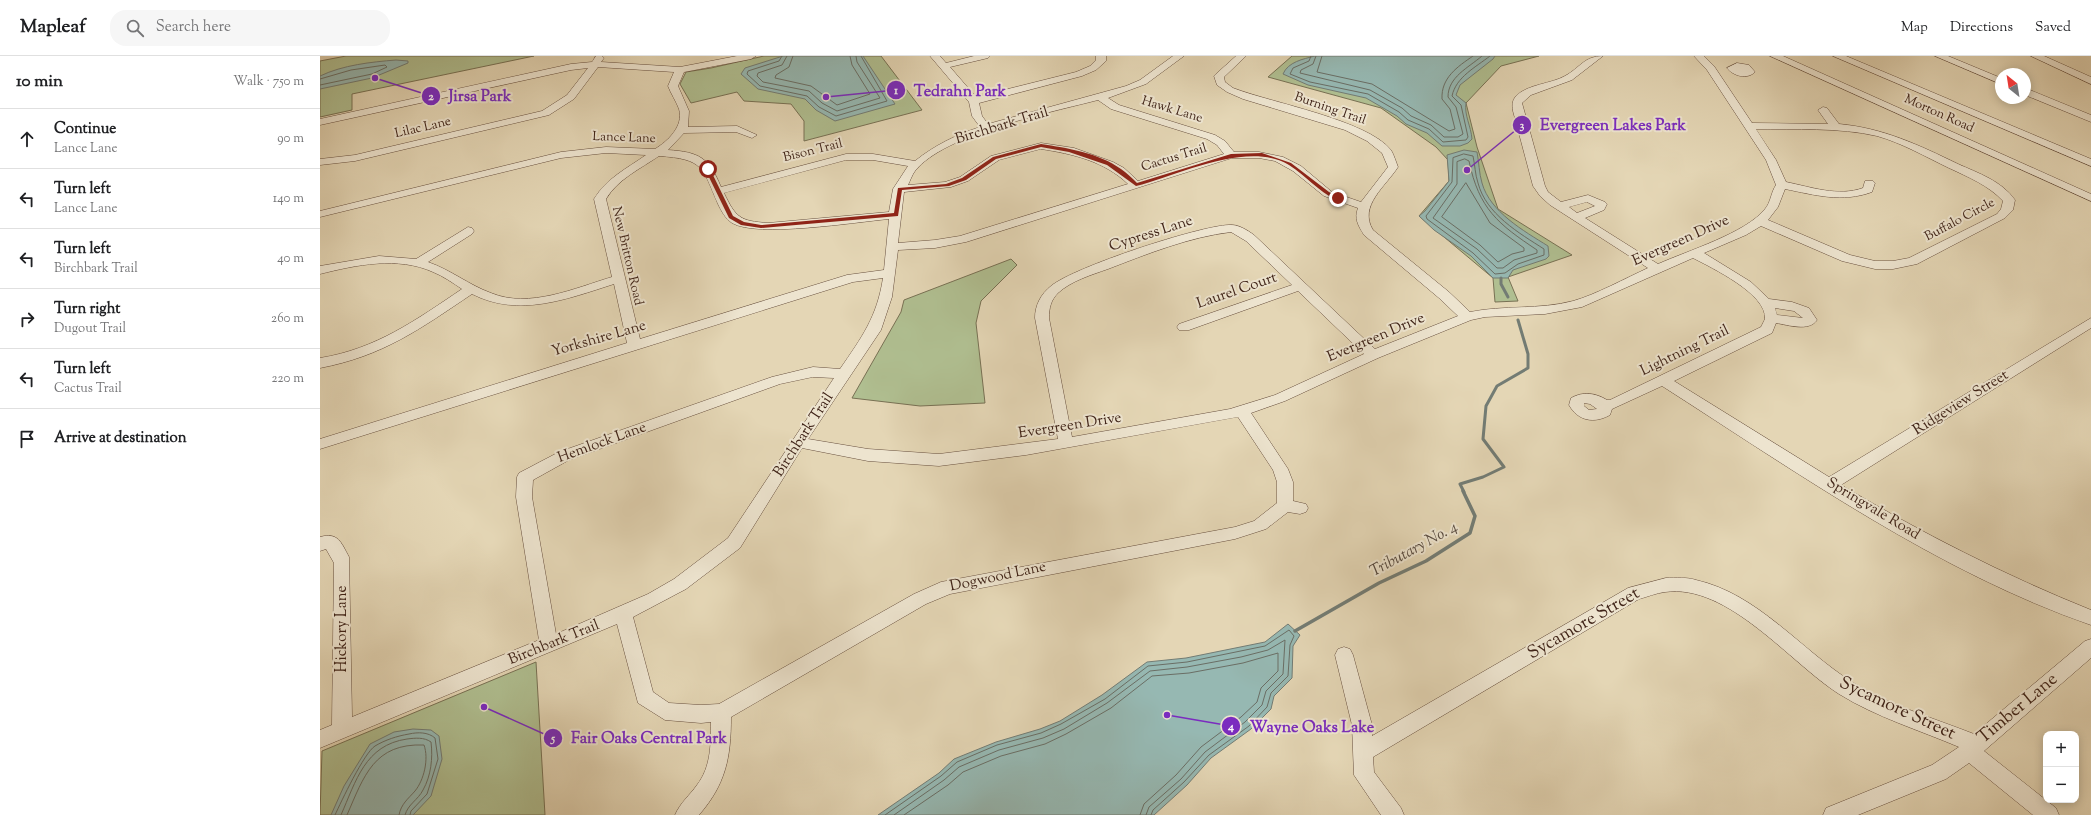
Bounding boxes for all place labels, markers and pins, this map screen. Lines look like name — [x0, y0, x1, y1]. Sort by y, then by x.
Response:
callout: Tedrahn Park — [886, 76, 1015, 104]
callout: Jirsa Park — [421, 82, 520, 110]
callout: Evergreen Lakes Park — [1512, 111, 1694, 139]
callout: Wayne Oaks Lake — [1221, 712, 1382, 740]
callout: Fair Oaks Central Park — [543, 724, 735, 752]

